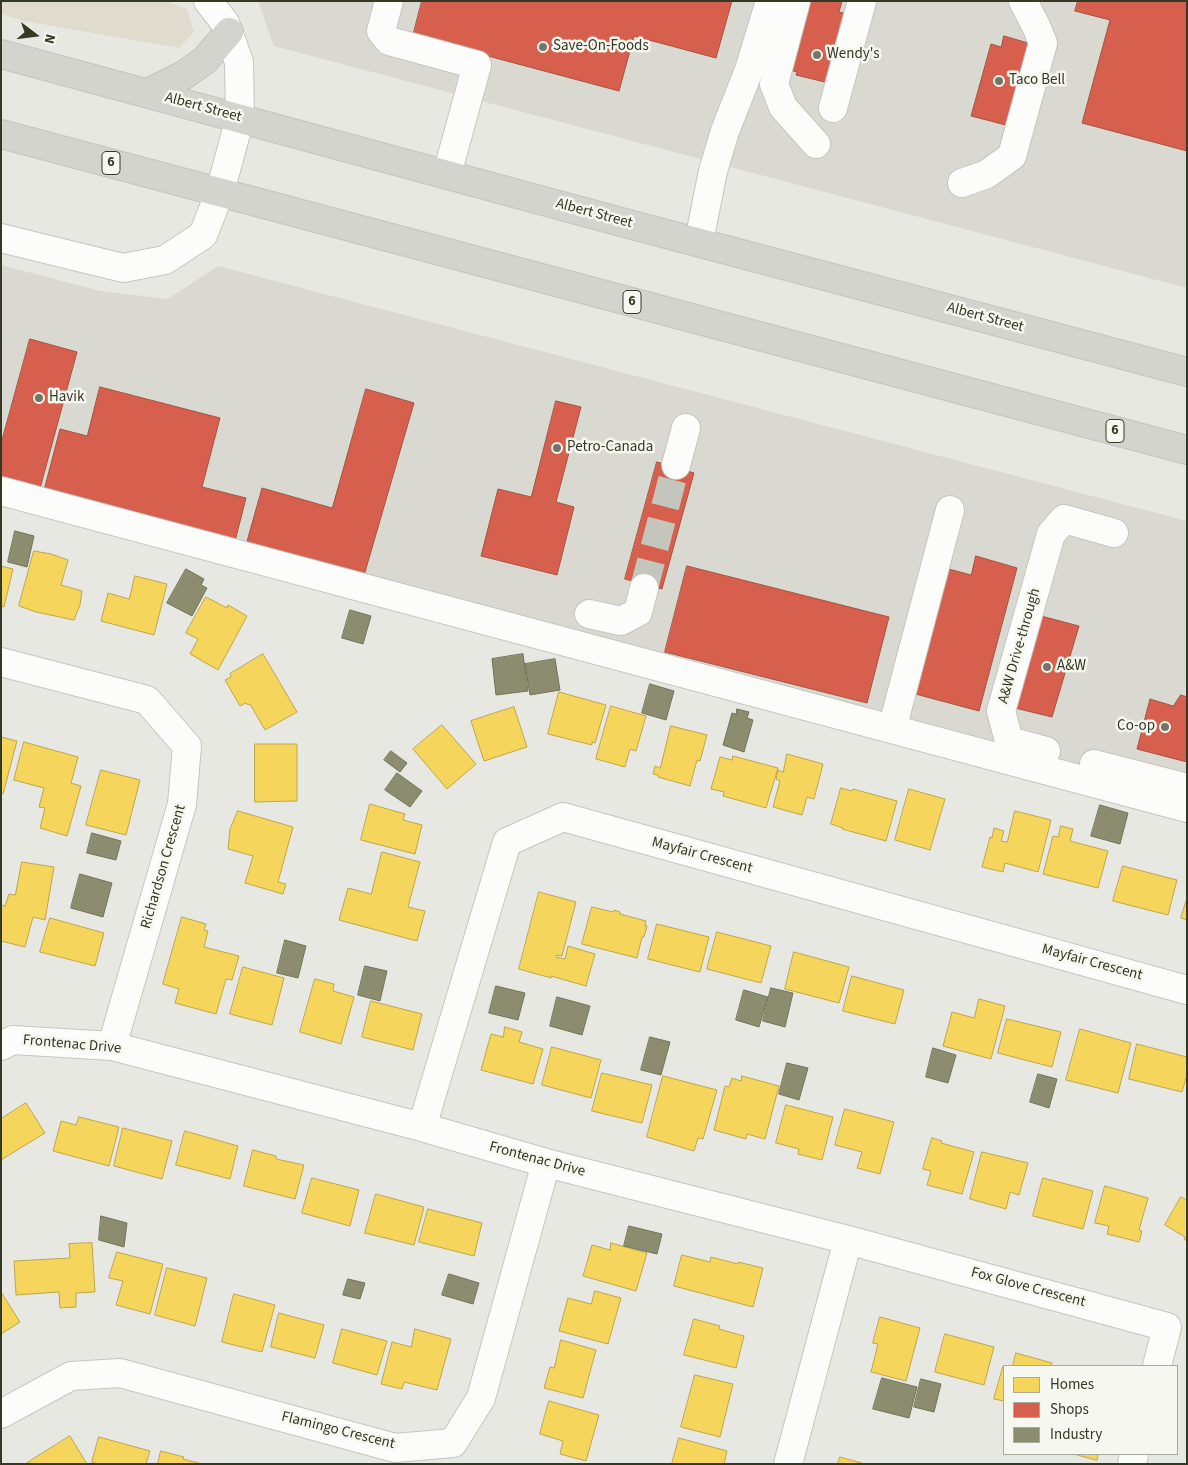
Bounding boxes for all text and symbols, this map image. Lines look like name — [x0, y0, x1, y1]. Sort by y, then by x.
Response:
north arrow — [10, 10, 60, 60]
text: N — [39, 32, 60, 46]
place label: Save-On-Foods — [553, 38, 649, 56]
marker: Save-On-Foods — [537, 41, 549, 53]
place label: Wendy's — [827, 46, 879, 64]
marker: Wendy's — [811, 49, 823, 61]
place label: Taco Bell — [1009, 72, 1065, 90]
marker: Taco Bell — [993, 75, 1005, 87]
street label: Albert Street — [163, 89, 243, 127]
road number: 6 — [102, 152, 120, 174]
street label: Albert Street — [554, 195, 634, 233]
road number: 6 — [623, 290, 641, 314]
street label: Albert Street — [945, 299, 1025, 337]
place label: Havik — [49, 389, 84, 407]
marker: Havik — [33, 392, 45, 404]
road number: 6 — [1106, 420, 1124, 442]
place label: Petro-Canada — [567, 439, 653, 457]
marker: Petro-Canada — [551, 442, 563, 454]
street label: A&W Drive-through — [995, 586, 1045, 706]
place label: A&W — [1057, 658, 1086, 676]
marker: A&W — [1041, 661, 1053, 673]
place label: Co-op — [1117, 718, 1155, 736]
marker: Co-op — [1159, 721, 1171, 733]
street label: Richardson Crescent — [138, 803, 190, 931]
street label: Mayfair Crescent — [650, 834, 754, 878]
street label: Mayfair Crescent — [1040, 941, 1144, 985]
street label: Frontenac Drive — [22, 1032, 122, 1058]
street label: Frontenac Drive — [487, 1139, 587, 1181]
street label: Fox Glove Crescent — [969, 1264, 1087, 1312]
legend — [1003, 1365, 1178, 1455]
text: Homes — [1050, 1374, 1094, 1395]
text: Shops — [1050, 1399, 1089, 1420]
street label: Flamingo Crescent — [279, 1408, 397, 1454]
text: Industry — [1050, 1424, 1102, 1445]

